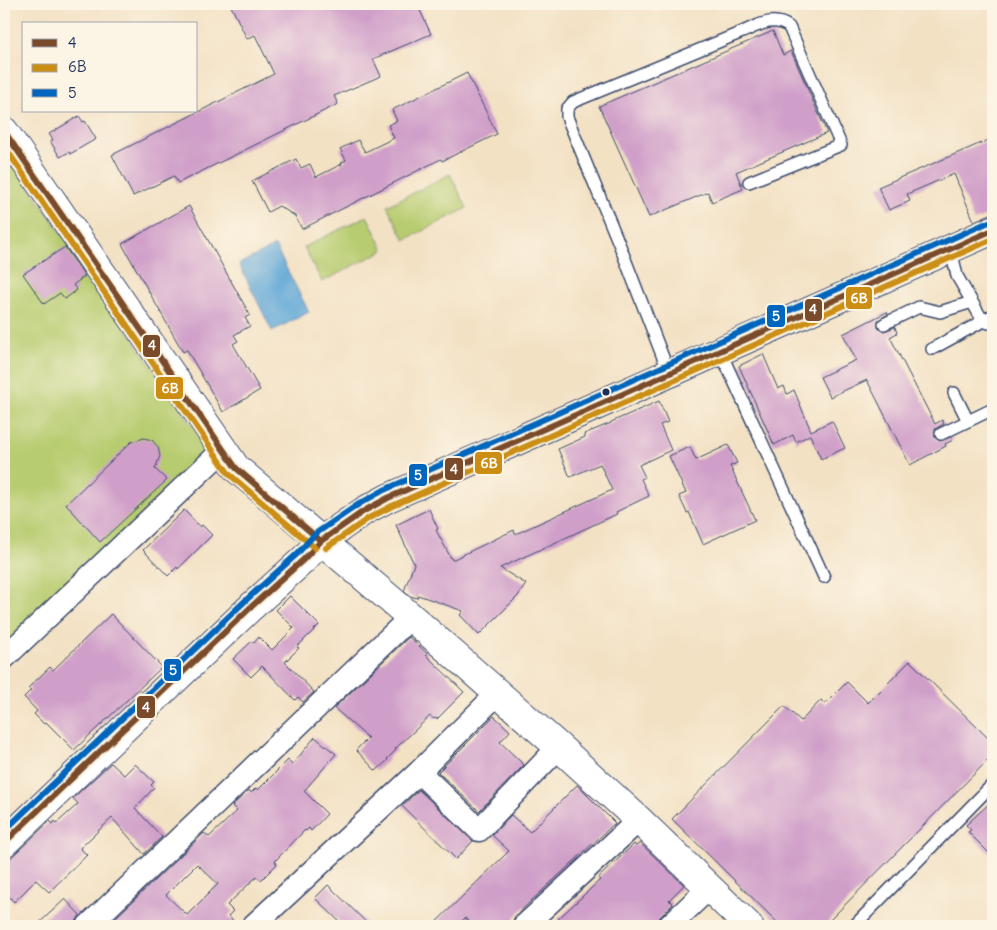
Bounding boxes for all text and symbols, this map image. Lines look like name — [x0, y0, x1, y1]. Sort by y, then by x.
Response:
legend — [22, 22, 198, 112]
text: 4 — [68, 33, 77, 52]
text: 6B — [68, 57, 87, 76]
text: 5 — [68, 83, 77, 102]
line badge: 6B — [845, 286, 873, 310]
text: 6B — [850, 289, 868, 307]
line badge: 4 — [804, 298, 823, 322]
text: 4 — [809, 300, 817, 318]
line badge: 5 — [766, 304, 786, 328]
text: 5 — [772, 307, 780, 325]
line badge: 4 — [142, 334, 161, 358]
text: 4 — [148, 336, 156, 354]
line badge: 6B — [155, 376, 184, 400]
text: 6B — [161, 379, 179, 397]
unlabelled marker — [601, 387, 611, 397]
line badge: 6B — [474, 451, 503, 475]
text: 6B — [480, 454, 498, 472]
line badge: 4 — [444, 457, 464, 481]
text: 4 — [450, 460, 458, 478]
line badge: 5 — [408, 463, 428, 487]
text: 5 — [414, 466, 422, 484]
line badge: 5 — [163, 658, 182, 682]
text: 5 — [169, 661, 177, 679]
line badge: 4 — [136, 695, 156, 719]
text: 4 — [142, 698, 150, 716]

